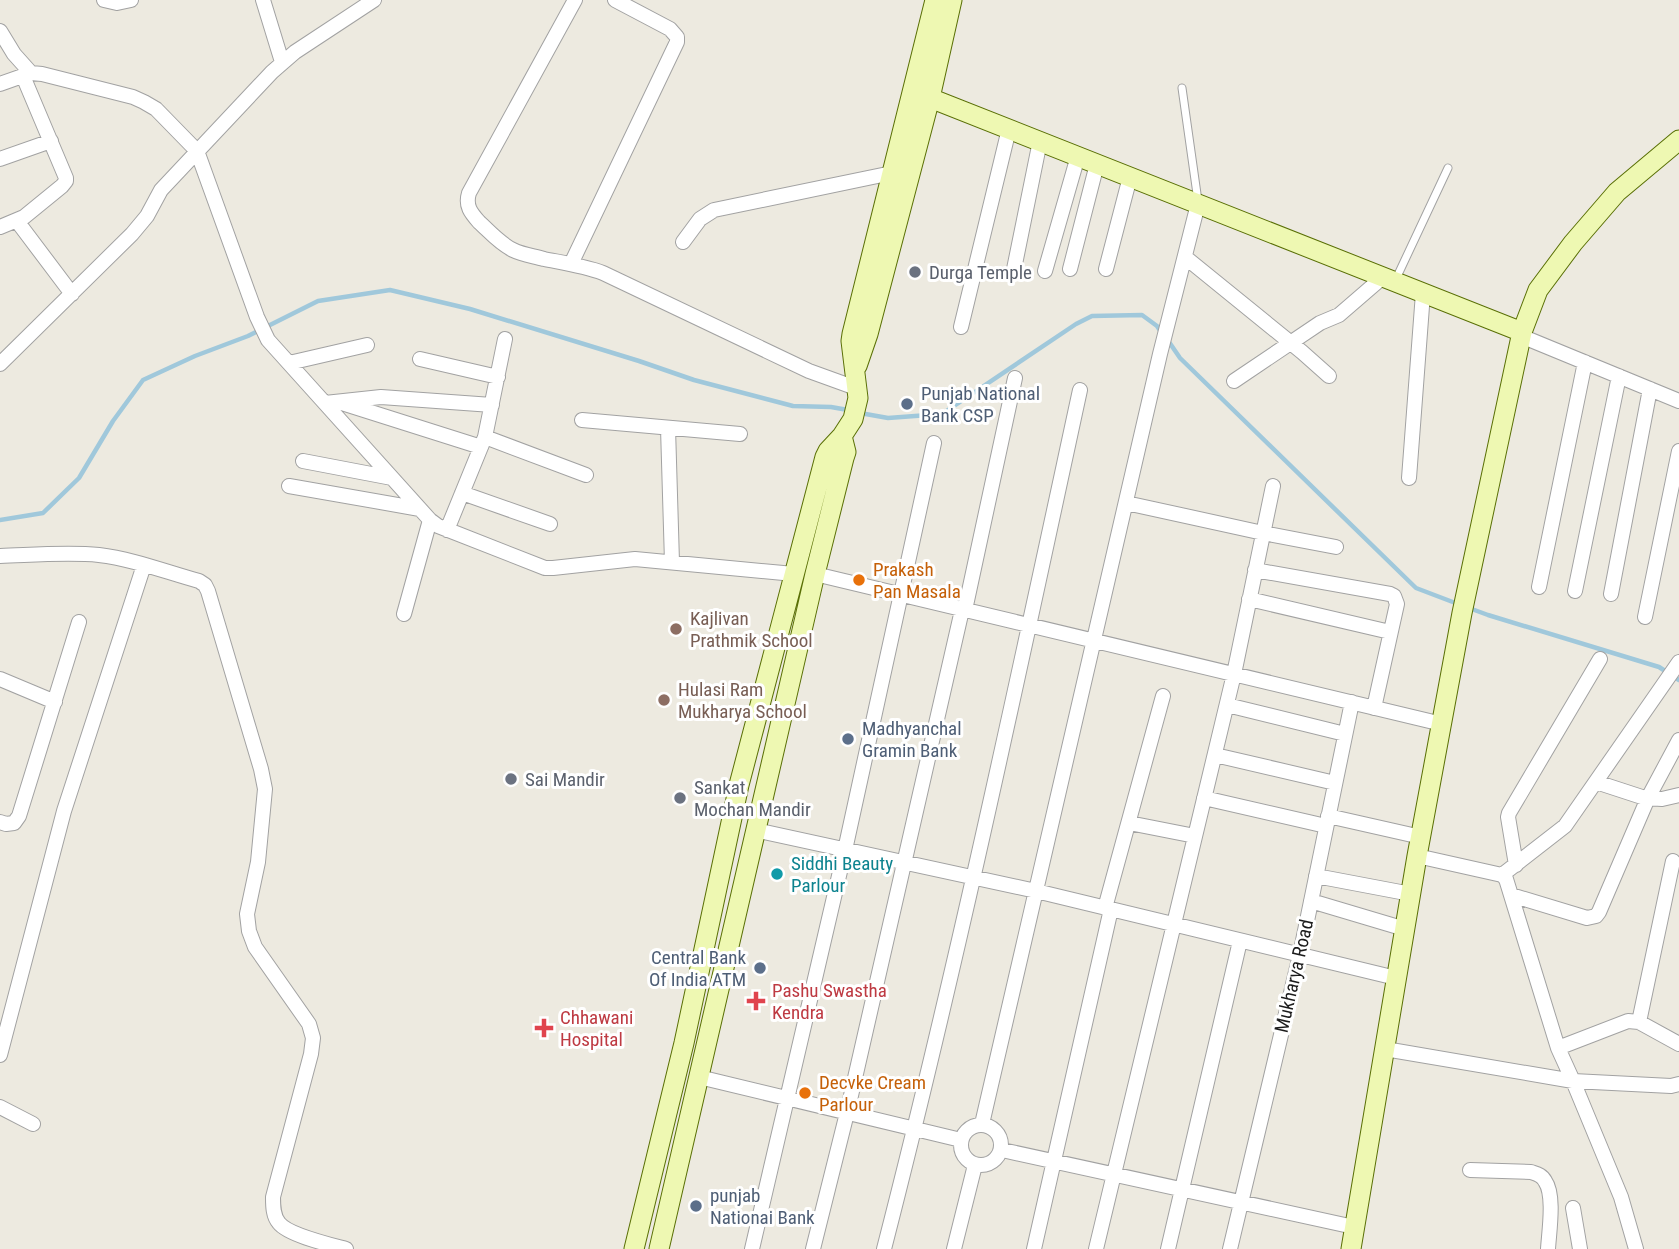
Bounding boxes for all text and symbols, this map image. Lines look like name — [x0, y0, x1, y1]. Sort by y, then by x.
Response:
place label: Durga Temple — [929, 261, 1032, 284]
marker: Durga Temple — [907, 264, 923, 280]
place label: Punjab National Bank CSP — [921, 382, 1040, 427]
marker: Punjab National Bank CSP — [899, 396, 915, 412]
place label: Prakash Pan Masala — [873, 558, 961, 603]
marker: Prakash Pan Masala — [851, 572, 867, 588]
place label: Kajlivan Prathmik School — [690, 607, 813, 652]
marker: Kajlivan Prathmik School — [668, 621, 684, 637]
place label: Hulasi Ram Mukharya School — [678, 678, 807, 723]
marker: Hulasi Ram Mukharya School — [656, 692, 672, 708]
place label: Madhyanchal Gramin Bank — [862, 717, 962, 762]
marker: Madhyanchal Gramin Bank — [840, 731, 856, 747]
place label: Sai Mandir — [525, 768, 605, 791]
marker: Sai Mandir — [503, 771, 519, 787]
place label: Sankat Mochan Mandir — [694, 776, 811, 821]
marker: Sankat Mochan Mandir — [672, 790, 688, 806]
place label: Siddhi Beauty Parlour — [791, 852, 893, 897]
marker: Siddhi Beauty Parlour — [769, 866, 785, 882]
street label: Mukharya Road — [1270, 917, 1318, 1035]
place label: Central Bank Of India ATM — [649, 946, 746, 991]
marker: Central Bank Of India ATM — [752, 960, 768, 976]
place label: Pashu Swastha Kendra — [772, 979, 887, 1024]
marker: Pashu Swastha Kendra — [746, 991, 766, 1011]
place label: Chhawani Hospital — [560, 1006, 633, 1051]
marker: Chhawani Hospital — [534, 1018, 554, 1038]
place label: Decvke Cream Parlour — [819, 1071, 926, 1116]
marker: Decvke Cream Parlour — [797, 1085, 813, 1101]
place label: punjab Nationai Bank — [710, 1184, 815, 1229]
marker: punjab Nationai Bank — [688, 1198, 704, 1214]

